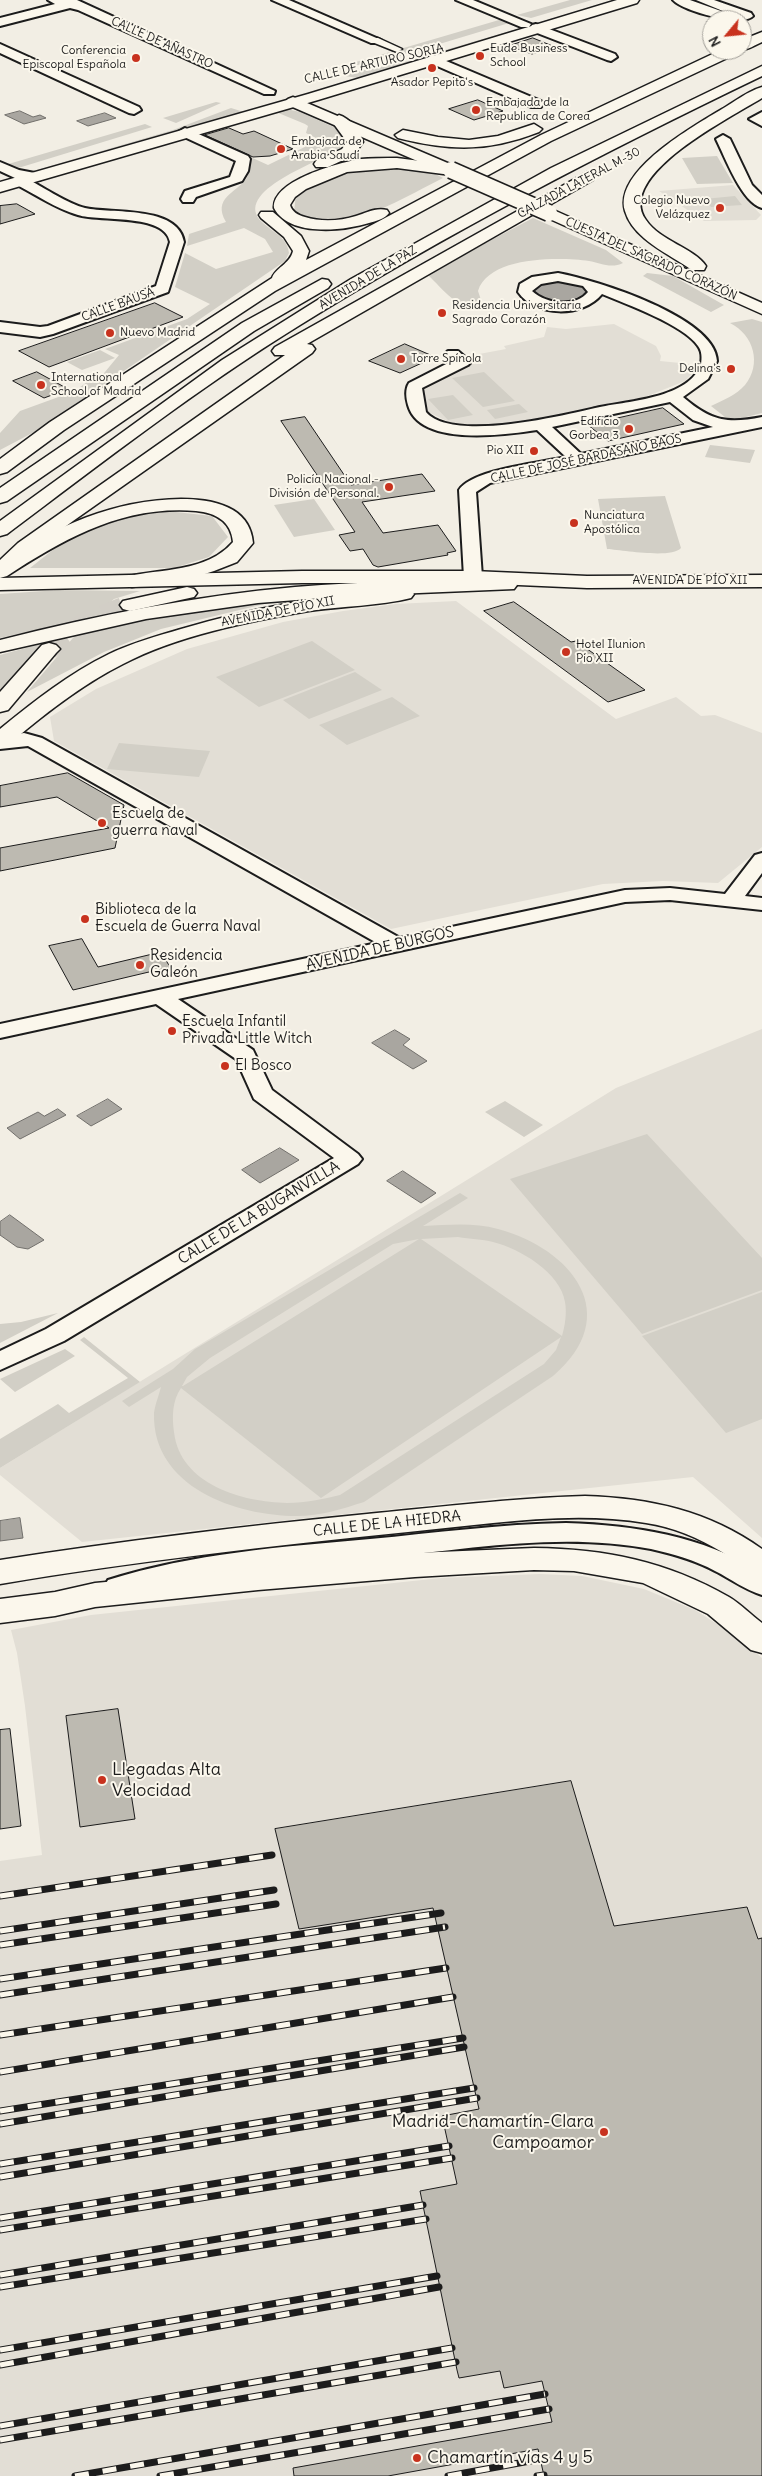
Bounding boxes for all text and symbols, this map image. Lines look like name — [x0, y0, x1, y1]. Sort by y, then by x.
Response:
north arrow — [702, 10, 752, 60]
street label: CALLE DE AÑASTRO — [109, 14, 215, 72]
text: N — [704, 33, 725, 50]
street label: CALLE DE ARTURO SORIA — [303, 41, 445, 87]
place label: Eude Business School — [490, 42, 567, 70]
place label: Conferencia Episcopal Española — [23, 44, 126, 72]
marker: Eude Business School — [474, 50, 486, 62]
marker: Conferencia Episcopal Española — [130, 52, 142, 64]
marker: Asador Pepito's — [426, 62, 438, 74]
place label: Asador Pepito's — [391, 76, 473, 90]
place label: Embajada de la Republica de Corea — [486, 96, 590, 124]
marker: Embajada de la Republica de Corea — [470, 104, 482, 116]
place label: Embajada de Arabia Saudí — [291, 135, 362, 163]
marker: Embajada de Arabia Saudí — [275, 143, 287, 155]
street label: CALZADA LATERAL M-30 — [515, 145, 643, 221]
place label: Colegio Nuevo Velázquez — [633, 194, 710, 222]
marker: Colegio Nuevo Velázquez — [714, 202, 726, 214]
street label: CUESTA DEL SAGRADO CORAZÓN — [563, 214, 739, 304]
street label: AVENIDA DE LA PAZ — [317, 243, 419, 313]
street label: CALLE BAUSÁ — [79, 285, 157, 325]
place label: Residencia Universitaria Sagrado Corazón — [452, 299, 581, 327]
marker: Residencia Universitaria Sagrado Corazón — [436, 307, 448, 319]
place label: Nuevo Madrid — [120, 326, 195, 340]
marker: Nuevo Madrid — [104, 327, 116, 339]
place label: Torre Spínola — [411, 352, 481, 366]
marker: Torre Spínola — [395, 353, 407, 365]
place label: Delina's — [679, 362, 721, 376]
marker: Delina's — [725, 363, 737, 375]
place label: International School of Madrid — [51, 371, 141, 399]
marker: International School of Madrid — [35, 379, 47, 391]
place label: Edificio Gorbea 3 — [569, 415, 619, 443]
marker: Edificio Gorbea 3 — [623, 423, 635, 435]
street label: CALLE DE JOSÉ BARDASANO BAOS — [489, 432, 683, 486]
place label: Pio XII — [487, 444, 524, 458]
marker: Pio XII — [528, 445, 540, 457]
place label: Policía Nacional - División de Personal. — [269, 473, 379, 501]
marker: Policía Nacional - División de Personal. — [383, 481, 395, 493]
place label: Nunciatura Apostólica — [584, 509, 644, 537]
marker: Nunciatura Apostólica — [568, 517, 580, 529]
street label: AVENIDA DE PÍO XII — [632, 574, 748, 588]
street label: AVENIDA DE PÍO XII — [220, 594, 336, 630]
place label: Hotel Ilunion Pío XII — [576, 638, 645, 666]
marker: Hotel Ilunion Pío XII — [560, 646, 572, 658]
place label: Escuela de guerra naval — [112, 805, 198, 840]
marker: Escuela de guerra naval — [96, 817, 108, 829]
place label: Biblioteca de la Escuela de Guerra Naval — [95, 901, 261, 936]
marker: Biblioteca de la Escuela de Guerra Naval — [79, 913, 91, 925]
street label: AVENIDA DE BURGOS — [304, 923, 456, 975]
place label: Residencia Galeón — [150, 947, 223, 982]
marker: Residencia Galeón — [134, 959, 146, 971]
place label: Escuela Infantil Privada Little Witch — [182, 1013, 312, 1048]
marker: Escuela Infantil Privada Little Witch — [166, 1025, 178, 1037]
place label: El Bosco — [235, 1057, 292, 1075]
marker: El Bosco — [219, 1060, 231, 1072]
street label: CALLE DE LA BUGANVILLA — [175, 1158, 343, 1268]
street label: CALLE DE LA HIEDRA — [312, 1507, 462, 1541]
place label: Llegadas Alta Velocidad — [112, 1759, 221, 1802]
marker: Llegadas Alta Velocidad — [96, 1774, 108, 1786]
place label: Madrid-Chamartín-Clara Campoamor — [392, 2111, 594, 2154]
marker: Madrid-Chamartín-Clara Campoamor — [598, 2126, 610, 2138]
place label: Chamartín vías 4 y 5 — [427, 2447, 593, 2469]
marker: Chamartín vías 4 y 5 — [411, 2452, 423, 2464]

